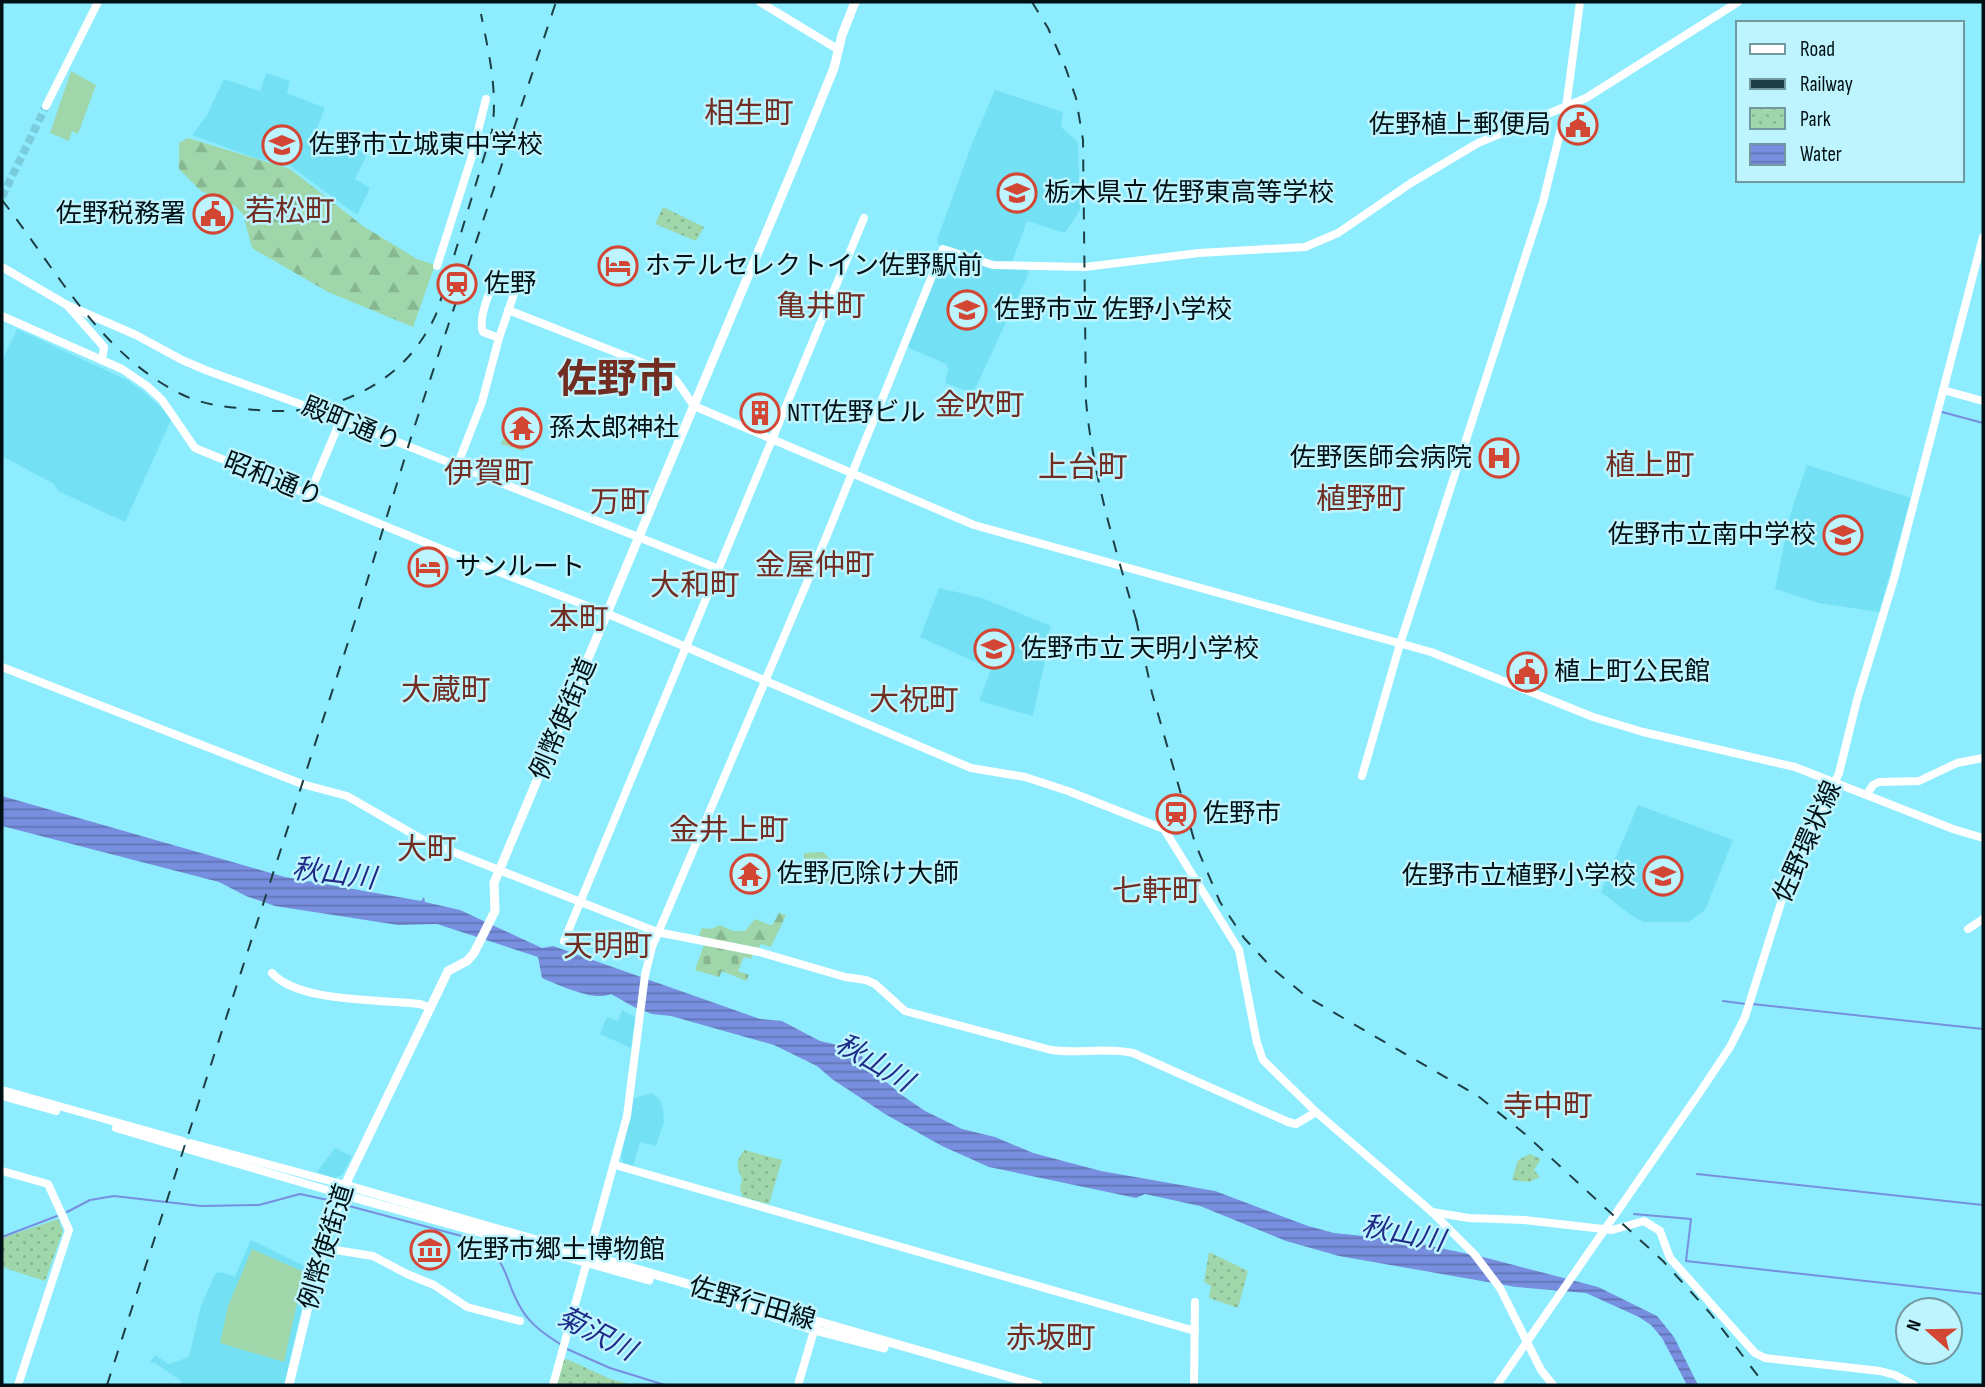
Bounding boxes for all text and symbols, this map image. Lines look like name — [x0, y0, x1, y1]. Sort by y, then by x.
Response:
legend — [1736, 21, 1964, 182]
text: Road — [1800, 37, 1835, 62]
text: Railway — [1800, 72, 1853, 97]
district label: 相生町 — [704, 96, 794, 132]
public building icon: 佐野植上郵便局 — [1557, 104, 1599, 146]
text: Park — [1800, 107, 1831, 132]
place label: 佐野植上郵便局 — [1369, 110, 1551, 141]
school or university icon: 佐野市立城東中学校 — [261, 124, 303, 166]
place label: 佐野市立城東中学校 — [309, 130, 543, 161]
text: Water — [1800, 142, 1842, 167]
school or university icon: 栃木県立 佐野東高等学校 — [996, 172, 1038, 214]
place label: 栃木県立 佐野東高等学校 — [1044, 178, 1334, 209]
public building icon: 佐野税務署 — [192, 193, 234, 235]
district label: 若松町 — [245, 194, 335, 230]
place label: 佐野税務署 — [56, 199, 186, 230]
hotel icon: ホテルセレクトイン佐野駅前 — [597, 245, 639, 287]
place label: ホテルセレクトイン佐野駅前 — [645, 251, 983, 282]
station icon: 佐野 — [436, 263, 478, 305]
place label: 佐野 — [484, 269, 536, 300]
district label: 亀井町 — [776, 289, 866, 325]
school or university icon: 佐野市立 佐野小学校 — [946, 289, 988, 331]
place label: 佐野市立 佐野小学校 — [994, 295, 1232, 326]
district label: 佐野市 — [557, 356, 677, 404]
district label: 金吹町 — [935, 388, 1025, 424]
street label: 殿町通り — [297, 391, 405, 459]
building icon: NTT佐野ビル — [739, 392, 781, 434]
place label: NTT佐野ビル — [787, 398, 925, 429]
temple icon: 孫太郎神社 — [501, 407, 543, 449]
place label: 孫太郎神社 — [549, 413, 679, 444]
hospital icon: 佐野医師会病院 — [1478, 437, 1520, 479]
place label: 佐野医師会病院 — [1290, 443, 1472, 474]
street label: 昭和通り — [219, 446, 327, 514]
district label: 植上町 — [1605, 448, 1695, 484]
district label: 上台町 — [1038, 450, 1128, 486]
district label: 伊賀町 — [444, 456, 534, 492]
district label: 植野町 — [1316, 482, 1406, 518]
district label: 万町 — [590, 485, 650, 521]
school or university icon: 佐野市立南中学校 — [1822, 514, 1864, 556]
place label: 佐野市立南中学校 — [1608, 520, 1816, 551]
hotel icon: サンルート — [407, 546, 449, 588]
district label: 金屋仲町 — [755, 548, 875, 584]
place label: サンルート — [455, 552, 585, 583]
district label: 大和町 — [650, 568, 740, 604]
district label: 本町 — [549, 602, 609, 638]
school or university icon: 佐野市立 天明小学校 — [973, 628, 1015, 670]
place label: 佐野市立 天明小学校 — [1021, 634, 1259, 665]
public building icon: 植上町公民館 — [1506, 651, 1548, 693]
street label: 例幣使街道 — [524, 653, 604, 785]
place label: 植上町公民館 — [1554, 657, 1710, 688]
district label: 大蔵町 — [401, 673, 491, 709]
district label: 大祝町 — [869, 683, 959, 719]
street label: 佐野環状線 — [1767, 776, 1849, 908]
station icon: 佐野市 — [1155, 793, 1197, 835]
place label: 佐野市 — [1203, 799, 1281, 830]
district label: 金井上町 — [669, 813, 789, 849]
district label: 大町 — [397, 832, 457, 868]
water label: 秋山川 — [290, 853, 381, 896]
temple icon: 佐野厄除け大師 — [729, 853, 771, 895]
school or university icon: 佐野市立植野小学校 — [1642, 855, 1684, 897]
place label: 佐野厄除け大師 — [777, 859, 959, 890]
place label: 佐野市立植野小学校 — [1402, 861, 1636, 892]
district label: 七軒町 — [1112, 874, 1202, 910]
district label: 天明町 — [563, 929, 653, 965]
water label: 秋山川 — [829, 1027, 921, 1100]
district label: 寺中町 — [1503, 1089, 1593, 1125]
street label: 例幣使街道 — [293, 1180, 361, 1314]
water label: 秋山川 — [1359, 1210, 1450, 1259]
museum icon: 佐野市郷土博物館 — [409, 1229, 451, 1271]
place label: 佐野市郷土博物館 — [457, 1235, 665, 1266]
street label: 佐野行田線 — [685, 1271, 819, 1337]
north arrow — [1894, 1296, 1964, 1366]
water label: 菊沢川 — [551, 1300, 644, 1369]
text: N — [1902, 1317, 1927, 1334]
district label: 赤坂町 — [1006, 1321, 1096, 1357]

